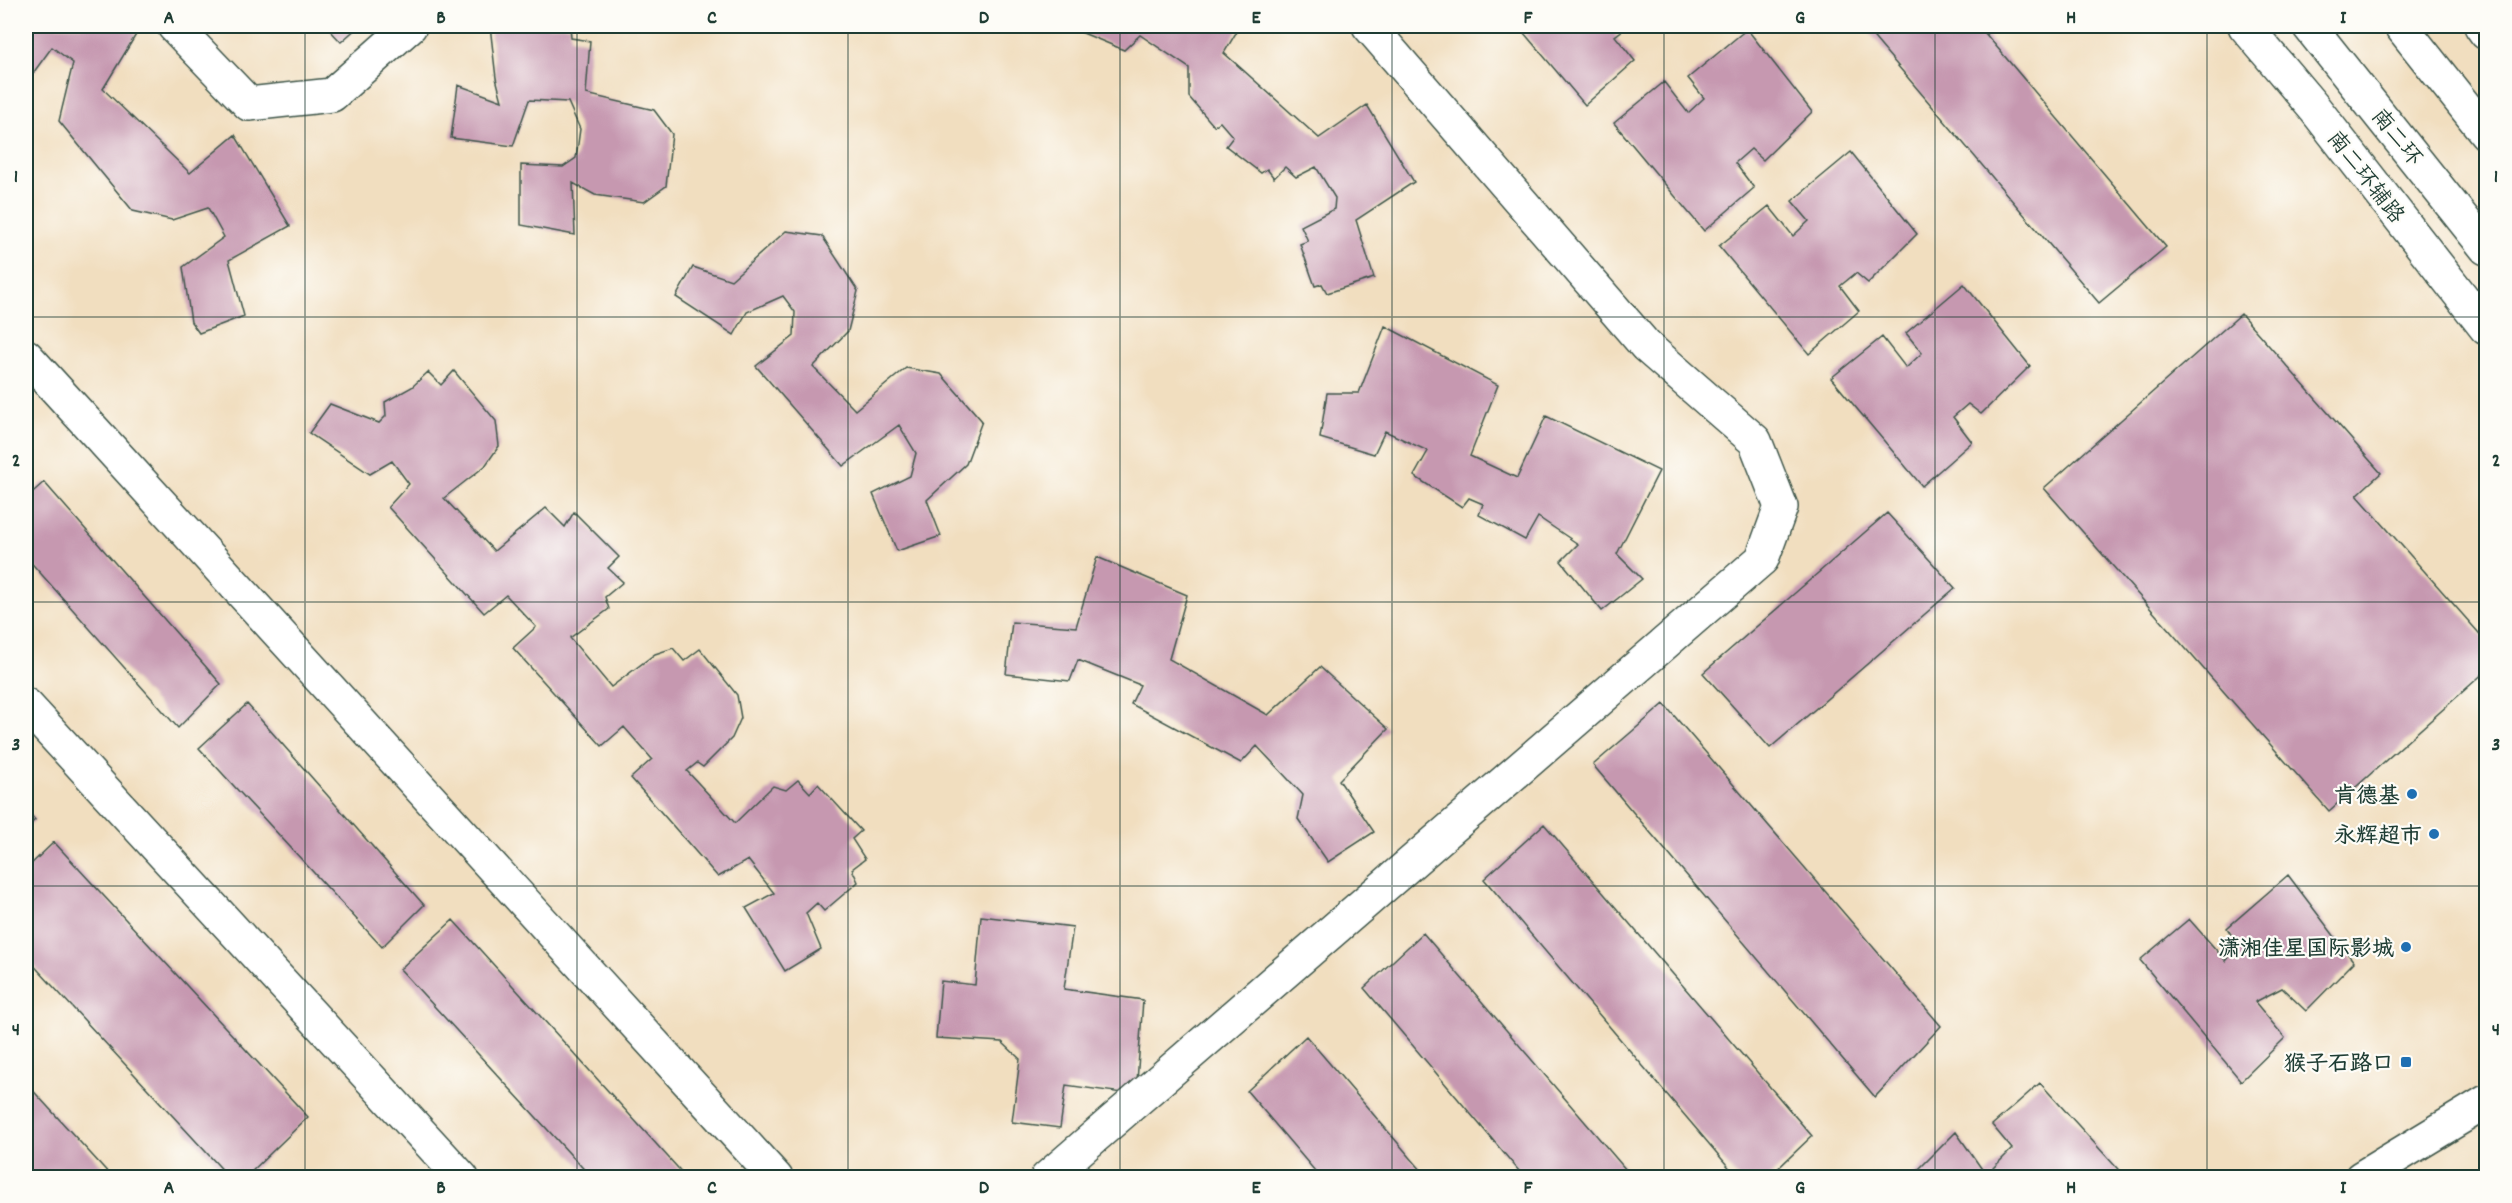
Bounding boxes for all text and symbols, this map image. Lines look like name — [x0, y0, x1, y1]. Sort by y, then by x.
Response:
text: A — [164, 5, 175, 33]
text: B — [436, 5, 446, 33]
text: C — [707, 5, 717, 33]
text: D — [979, 5, 990, 33]
text: E — [1251, 5, 1261, 33]
text: F — [1524, 5, 1534, 33]
text: G — [1795, 5, 1805, 33]
text: H — [2066, 5, 2076, 33]
text: I — [2340, 5, 2347, 33]
street label: 南二环 — [2362, 103, 2428, 174]
street label: 南二环辅路 — [2318, 125, 2410, 231]
text: 1 — [14, 164, 18, 192]
text: 1 — [2494, 164, 2498, 192]
text: 2 — [12, 448, 20, 476]
text: 2 — [2492, 448, 2500, 476]
text: 3 — [12, 732, 20, 760]
text: 3 — [2492, 732, 2500, 760]
place label: 肯德基 — [2334, 782, 2400, 813]
marker: 肯德基 — [2405, 787, 2419, 801]
place label: 永辉超市 — [2334, 822, 2422, 853]
marker: 永辉超市 — [2427, 827, 2441, 841]
place label: 潇湘佳星国际影城 — [2218, 935, 2394, 966]
marker: 潇湘佳星国际影城 — [2399, 940, 2413, 954]
text: 4 — [12, 1017, 20, 1045]
text: 4 — [2492, 1017, 2500, 1045]
place label: 猴子石路口 — [2284, 1050, 2394, 1081]
marker: 猴子石路口 — [2399, 1055, 2413, 1069]
text: A — [164, 1175, 175, 1203]
text: B — [436, 1175, 446, 1203]
text: C — [707, 1175, 717, 1203]
text: D — [979, 1175, 990, 1203]
text: E — [1251, 1175, 1261, 1203]
text: F — [1524, 1175, 1534, 1203]
text: G — [1795, 1175, 1805, 1203]
text: H — [2066, 1175, 2076, 1203]
text: I — [2340, 1175, 2347, 1203]

